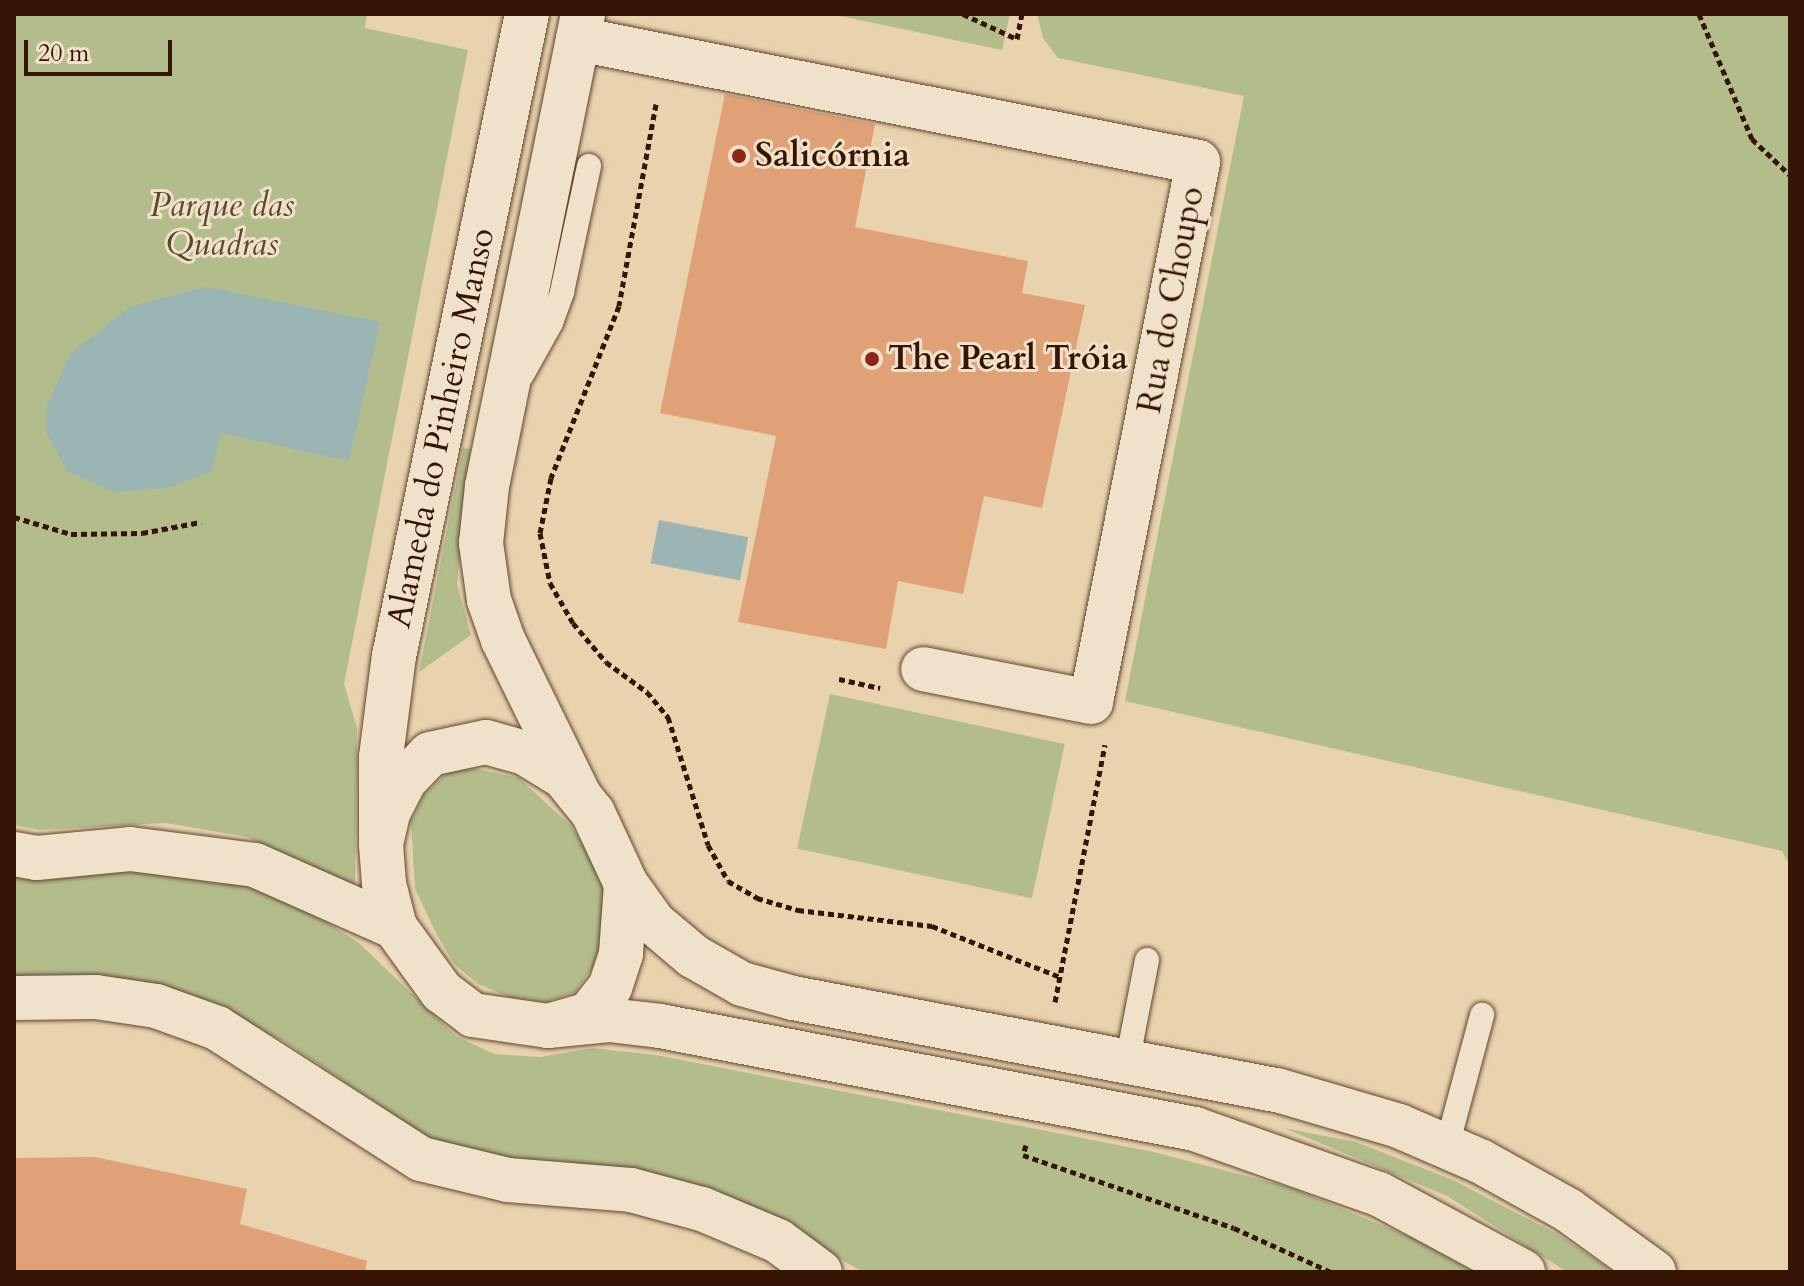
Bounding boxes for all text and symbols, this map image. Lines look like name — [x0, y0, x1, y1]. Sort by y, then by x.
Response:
scale bar — [28, 24, 176, 74]
text: 20 m — [38, 37, 89, 70]
place label: Salicórnia — [755, 136, 910, 176]
marker: Salicórnia — [730, 147, 748, 165]
street label: Rua do Choupo — [1129, 183, 1213, 417]
park label: Parque das Quadras — [150, 185, 294, 264]
street label: Alameda do Pinheiro Manso — [379, 224, 503, 632]
place label: The Pearl Tróia — [888, 339, 1128, 379]
marker: The Pearl Tróia — [863, 350, 881, 368]

